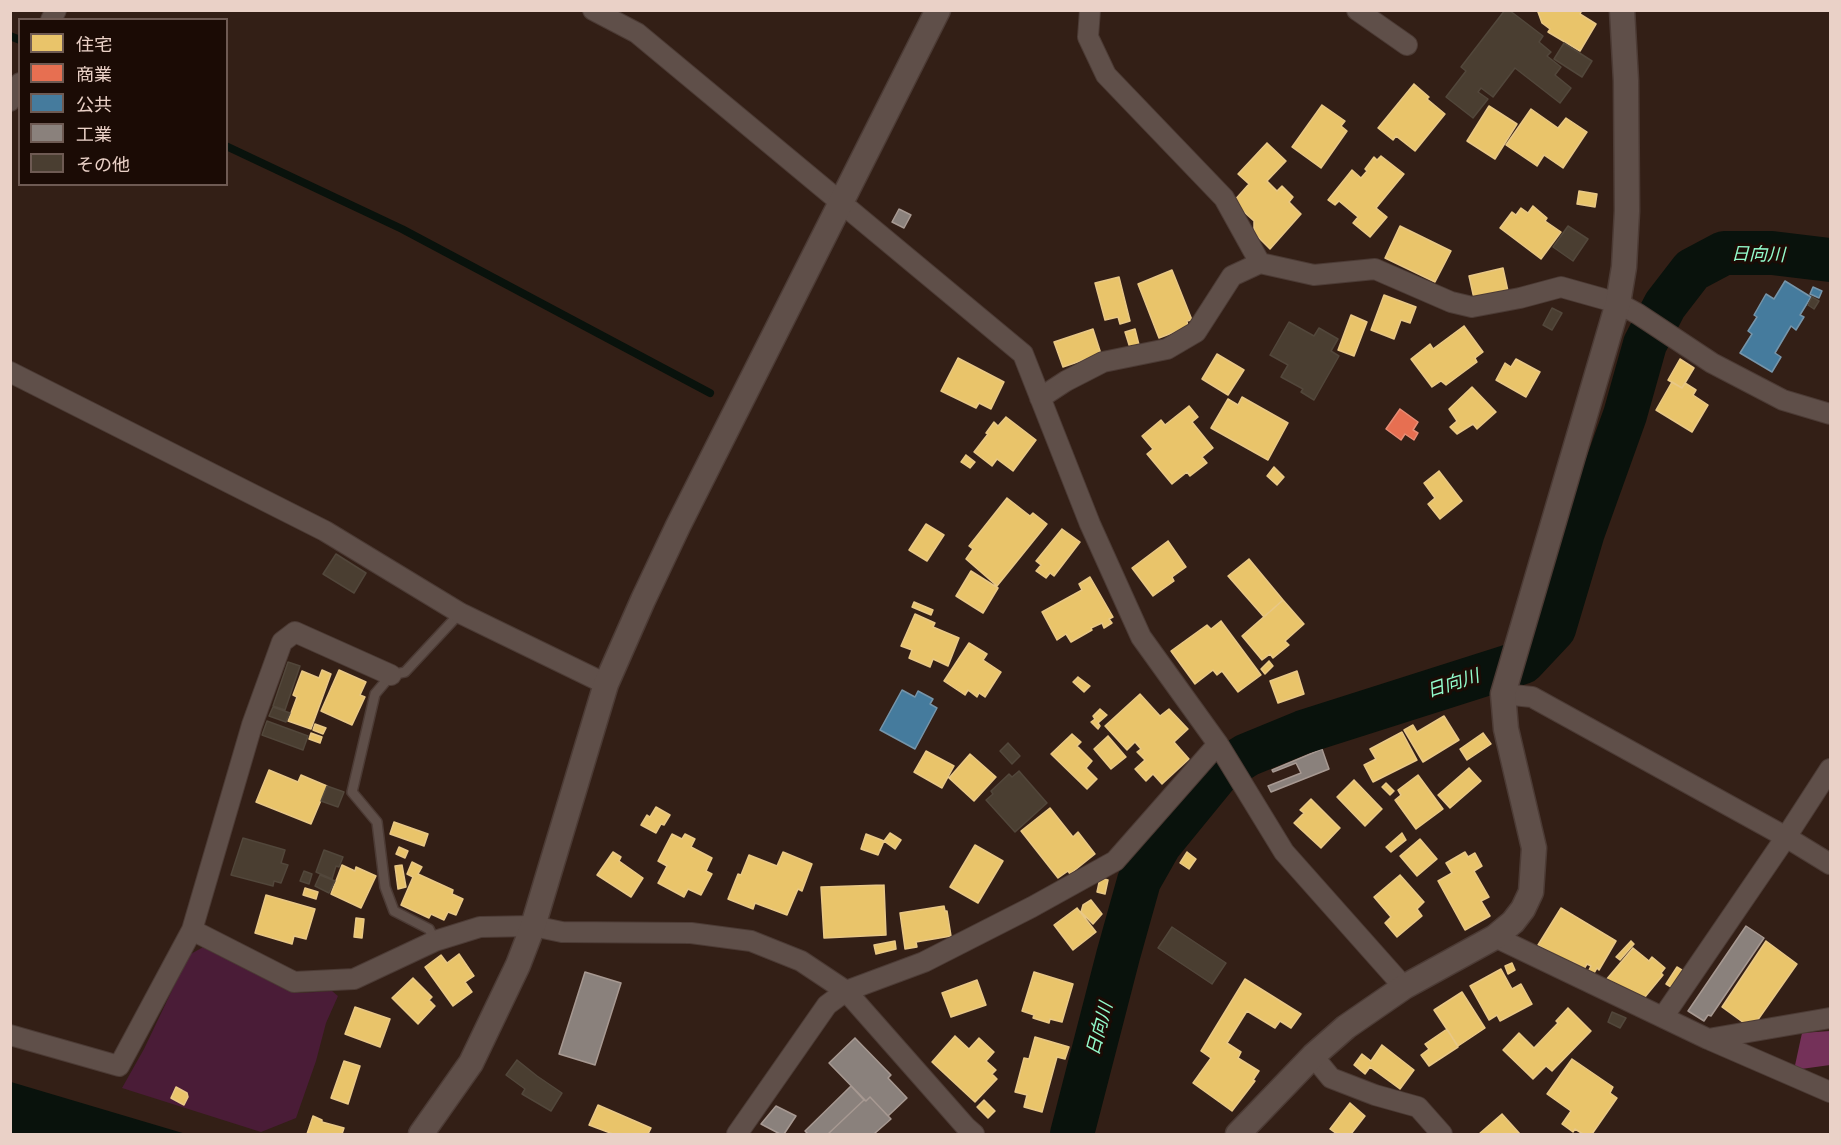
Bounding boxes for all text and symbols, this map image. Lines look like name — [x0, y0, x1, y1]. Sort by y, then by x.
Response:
legend — [18, 18, 228, 186]
text: 住宅 — [76, 34, 112, 56]
text: 商業 — [76, 64, 112, 86]
text: 公共 — [76, 94, 112, 116]
text: 工業 — [76, 124, 112, 146]
text: その他 — [76, 154, 130, 176]
water label: 日向川 — [1731, 244, 1785, 266]
water label: 日向川 — [1424, 665, 1482, 703]
water label: 日向川 — [1083, 1000, 1117, 1058]

